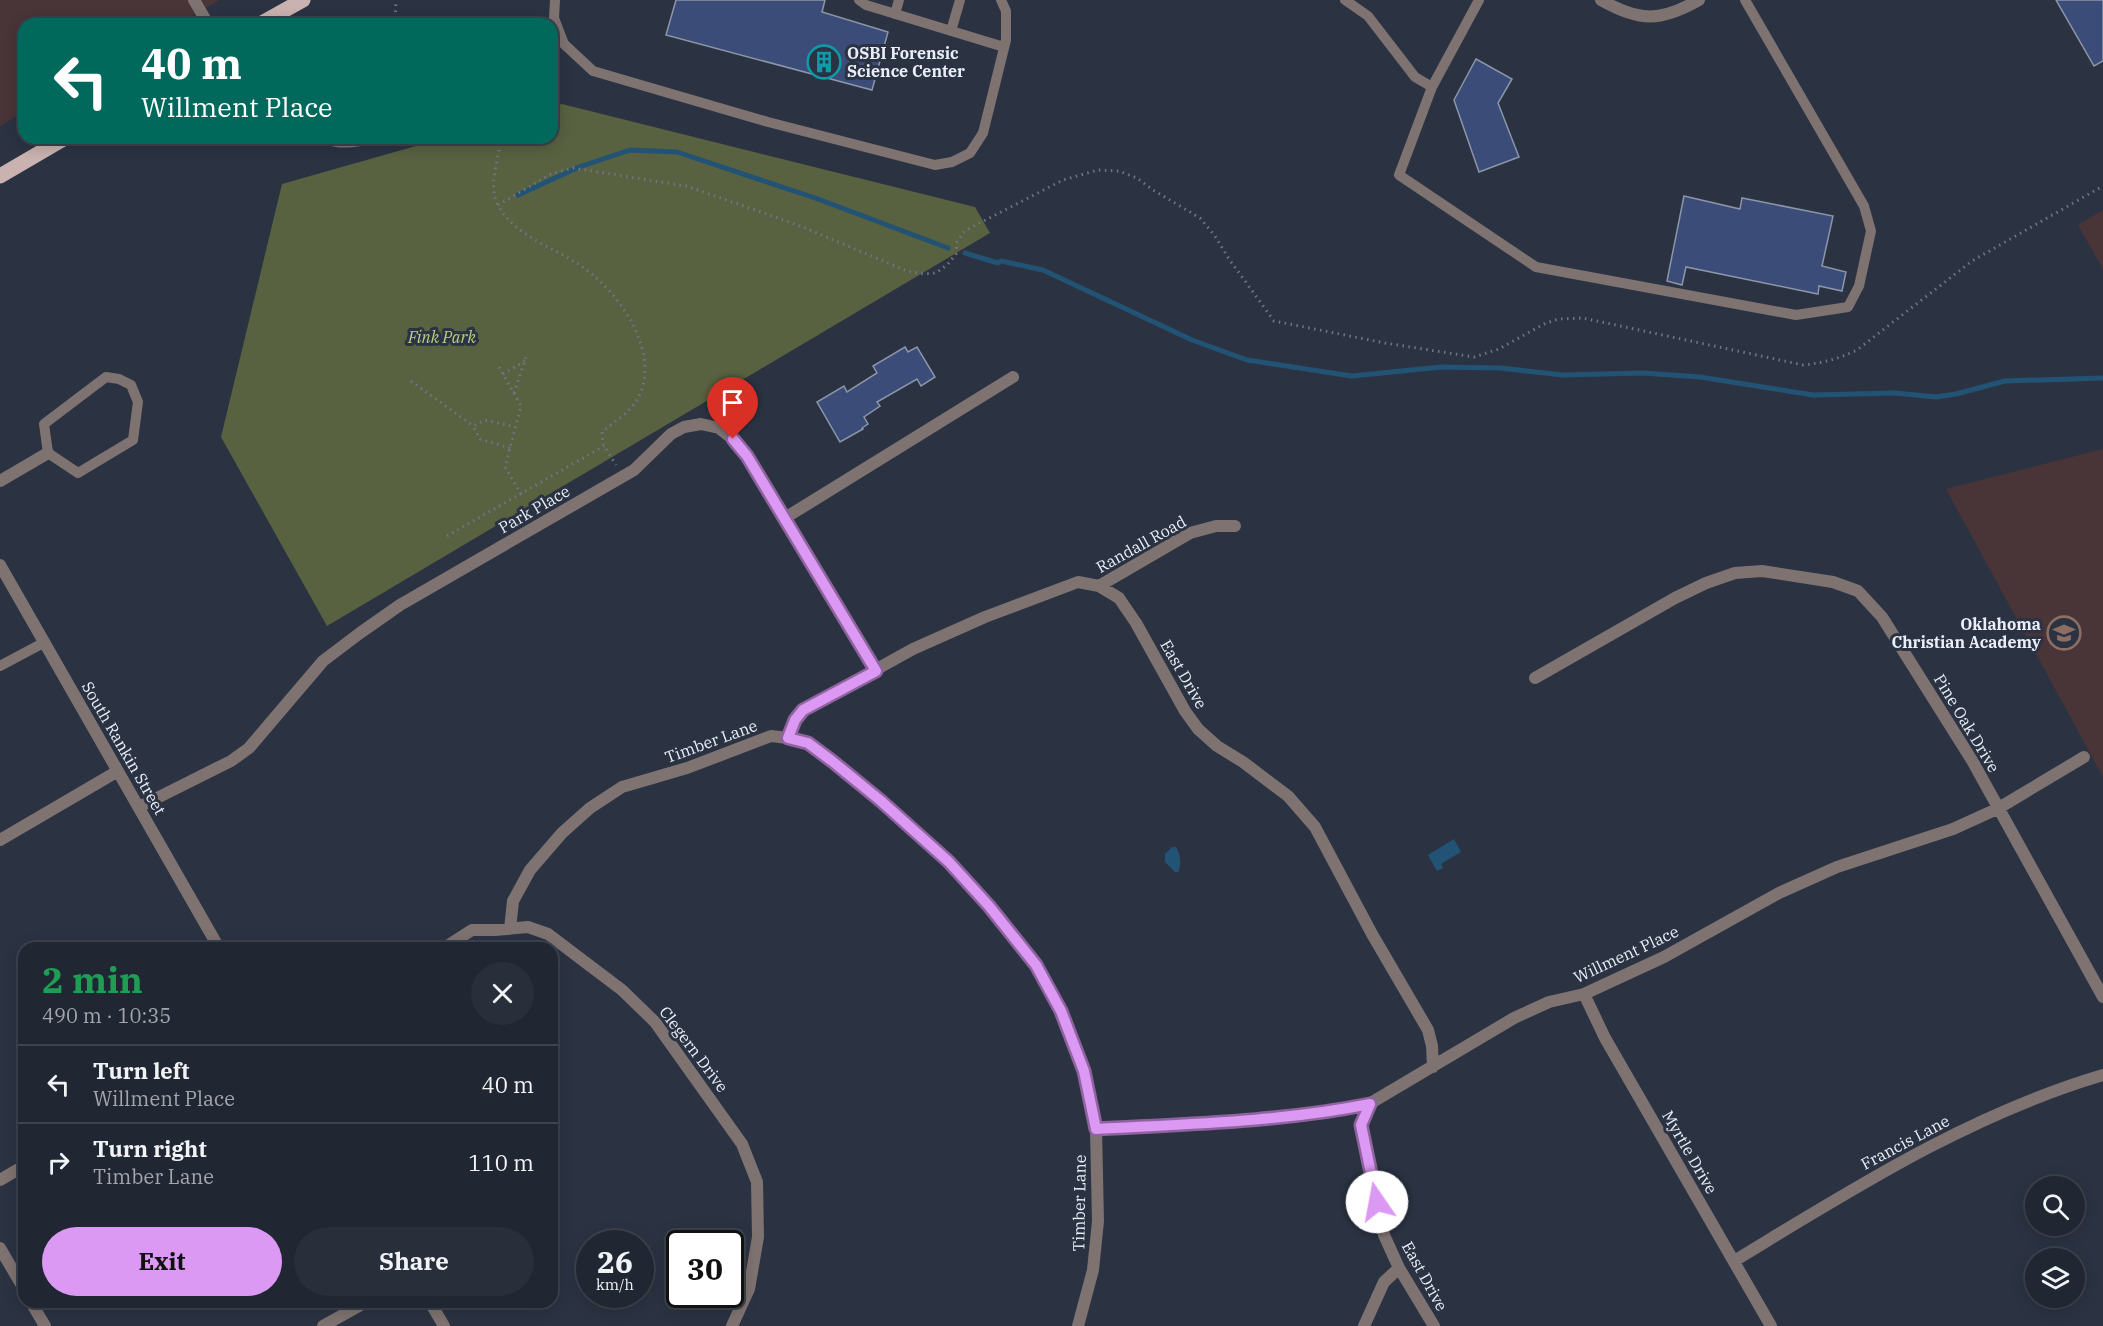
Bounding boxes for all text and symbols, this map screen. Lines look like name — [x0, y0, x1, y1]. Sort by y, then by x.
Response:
text: 40 m — [141, 36, 242, 91]
icon: left — [42, 42, 120, 120]
place label: OSBI Forensic Science Center — [847, 43, 965, 81]
building icon: OSBI Forensic Science Center — [806, 44, 842, 80]
text: Willment Place — [141, 89, 333, 124]
park label: Fink Park — [407, 327, 476, 347]
pin — [707, 377, 758, 439]
icon: arrive — [716, 386, 749, 419]
street label: Park Place — [495, 481, 573, 537]
street label: Randall Road — [1093, 511, 1190, 577]
place label: Oklahoma Christian Academy — [1892, 614, 2042, 652]
school or university icon: Oklahoma Christian Academy — [2046, 615, 2082, 651]
street label: East Drive — [1156, 636, 1212, 712]
street label: Pine Oak Drive — [1930, 670, 2004, 776]
street label: South Rankin Street — [78, 678, 170, 819]
street label: Timber Lane — [662, 715, 760, 767]
street label: Willment Place — [1570, 921, 1682, 987]
text: 2 min — [42, 956, 143, 1003]
button: close — [471, 962, 534, 1025]
text: 490 m · 10:35 — [42, 1002, 171, 1029]
street label: Clegern Drive — [655, 1002, 733, 1096]
text: Turn left — [93, 1056, 189, 1085]
icon: left — [42, 1068, 75, 1101]
text: 40 m — [482, 1070, 534, 1099]
text: Willment Place — [93, 1085, 235, 1112]
street label: Myrtle Drive — [1658, 1107, 1722, 1197]
street label: Francis Lane — [1857, 1110, 1953, 1174]
text: Turn right — [93, 1134, 207, 1163]
icon: right — [42, 1146, 75, 1179]
text: 110 m — [468, 1148, 534, 1177]
street label: Timber Lane — [1068, 1154, 1090, 1252]
text: Timber Lane — [93, 1163, 214, 1190]
position arrow — [1345, 1170, 1409, 1234]
map controls — [2025, 1176, 2085, 1308]
button: search — [2025, 1176, 2085, 1236]
button: Exit — [42, 1227, 282, 1296]
button: Share — [294, 1227, 534, 1296]
speed limit sign: 30 — [666, 1230, 744, 1308]
street label: East Drive — [1398, 1238, 1452, 1314]
text: 26 — [597, 1242, 633, 1281]
button: layers — [2025, 1248, 2085, 1308]
text: km/h — [596, 1275, 634, 1294]

